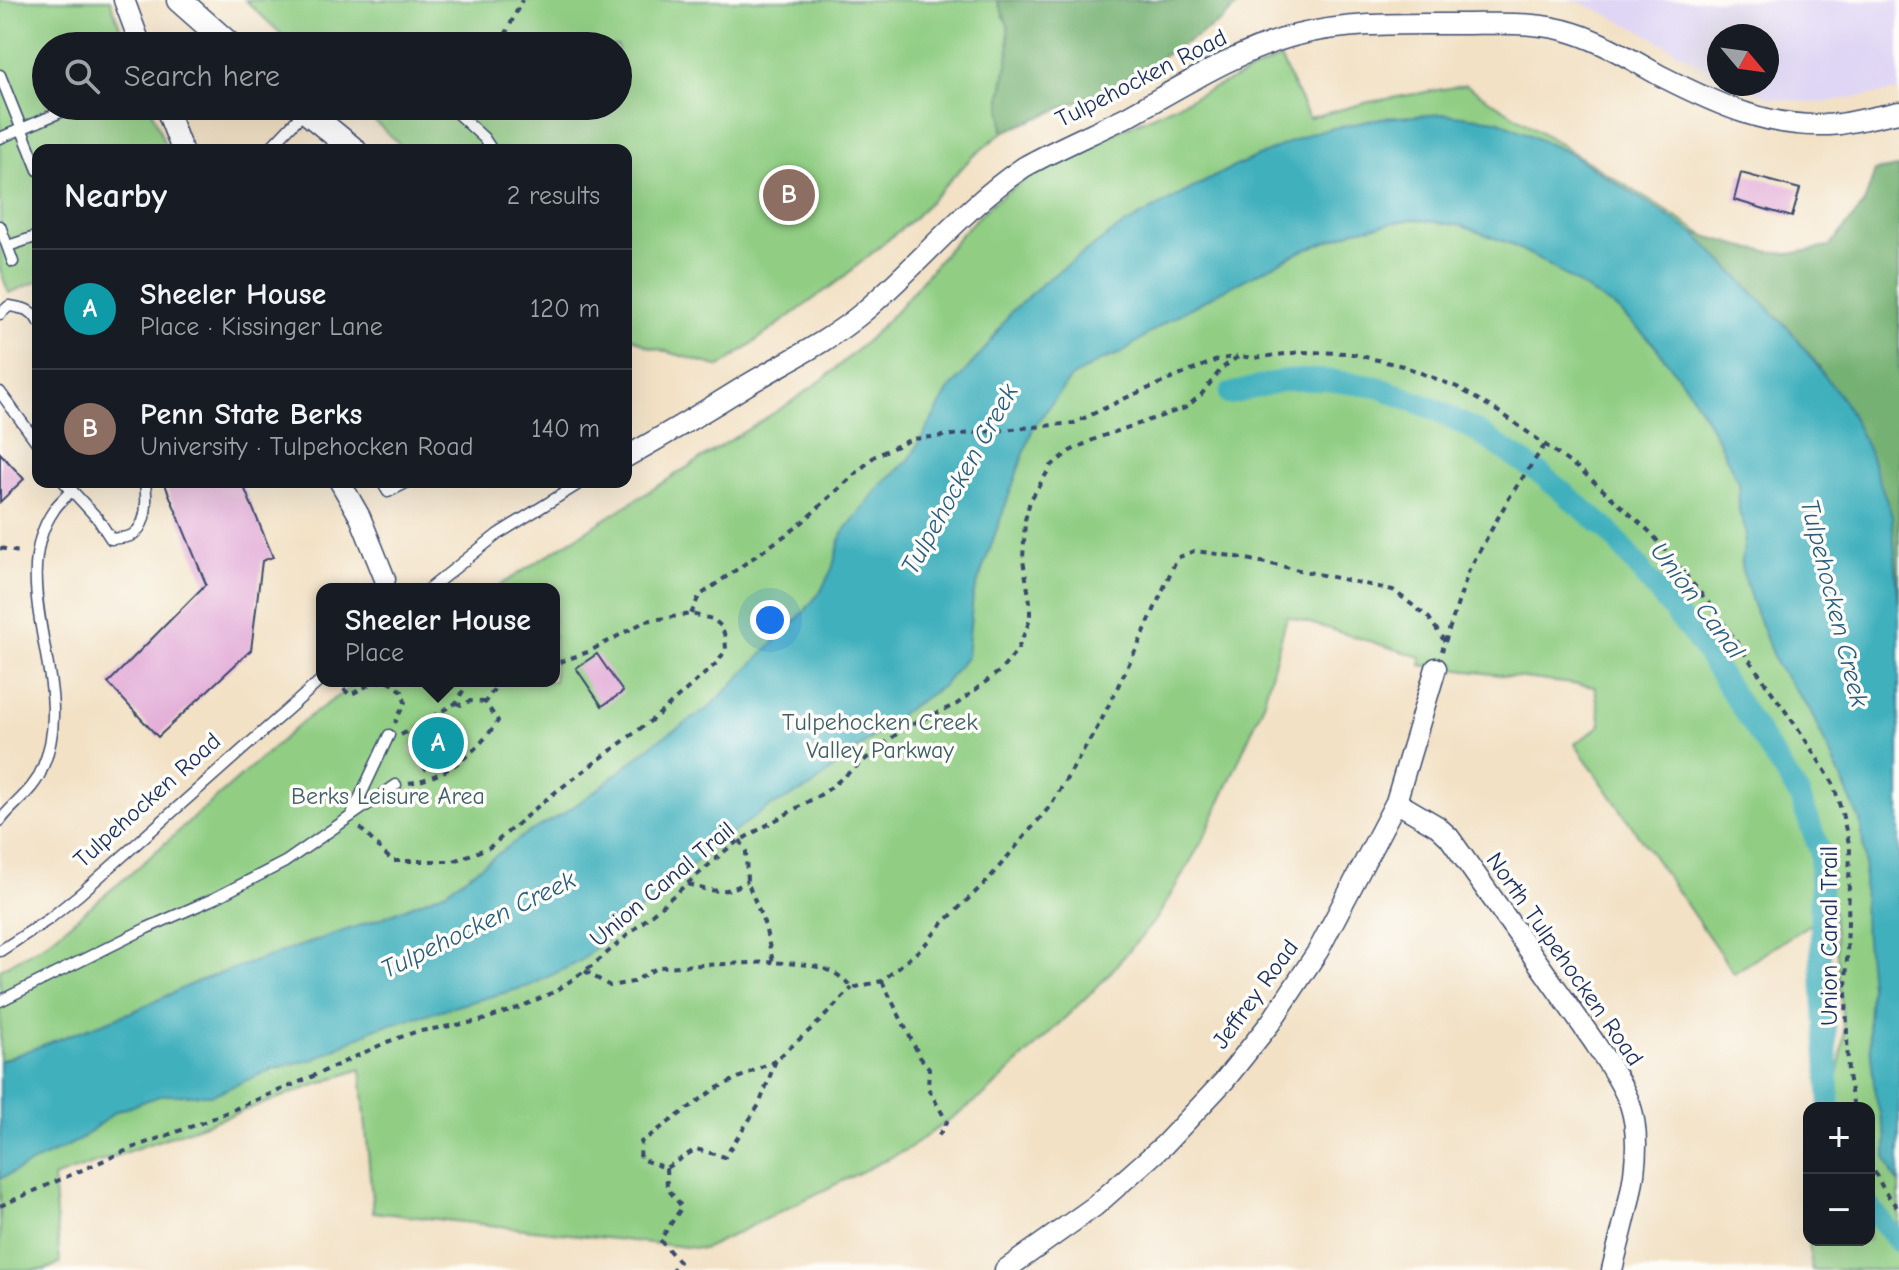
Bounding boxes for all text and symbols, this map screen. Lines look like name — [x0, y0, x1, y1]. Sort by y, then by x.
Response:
street label: Tulpehocken Road — [1051, 23, 1231, 133]
north arrow — [1707, 24, 1779, 96]
search box — [32, 32, 632, 120]
icon: search — [60, 54, 104, 98]
text: Search here — [124, 59, 280, 94]
pin: B — [763, 165, 815, 225]
text: Nearby — [64, 176, 167, 216]
text: 2 results — [507, 181, 600, 211]
text: Sheeler House — [140, 277, 326, 312]
text: A — [83, 294, 97, 324]
text: 120 m — [530, 294, 600, 324]
text: Place · Kissinger Lane — [140, 312, 383, 342]
water label: Tulpehocken Creek — [895, 379, 1025, 580]
text: Penn State Berks — [140, 397, 362, 432]
text: B — [82, 414, 98, 444]
text: 140 m — [531, 414, 600, 444]
text: University · Tulpehocken Road — [140, 432, 474, 462]
water label: Tulpehocken Creek — [1794, 496, 1874, 711]
water label: Union Canal — [1644, 536, 1751, 665]
popup — [316, 583, 560, 687]
your location — [750, 600, 790, 640]
text: Sheeler House — [345, 603, 531, 638]
text: Place — [345, 638, 404, 668]
park label: Tulpehocken Creek Valley Parkway — [782, 708, 978, 764]
pin: A — [412, 713, 464, 773]
street label: Tulpehocken Road — [68, 727, 226, 873]
park label: Berks Leisure Area — [291, 782, 485, 810]
street label: Union Canal Trail — [584, 815, 740, 953]
street label: Union Canal Trail — [1815, 846, 1843, 1026]
street label: North Tulpehocken Road — [1481, 847, 1649, 1071]
water label: Tulpehocken Creek — [376, 865, 581, 985]
street label: Jeffrey Road — [1206, 934, 1304, 1054]
map controls — [1803, 1102, 1875, 1246]
button: + — [1803, 1102, 1875, 1174]
button: − — [1803, 1174, 1875, 1246]

